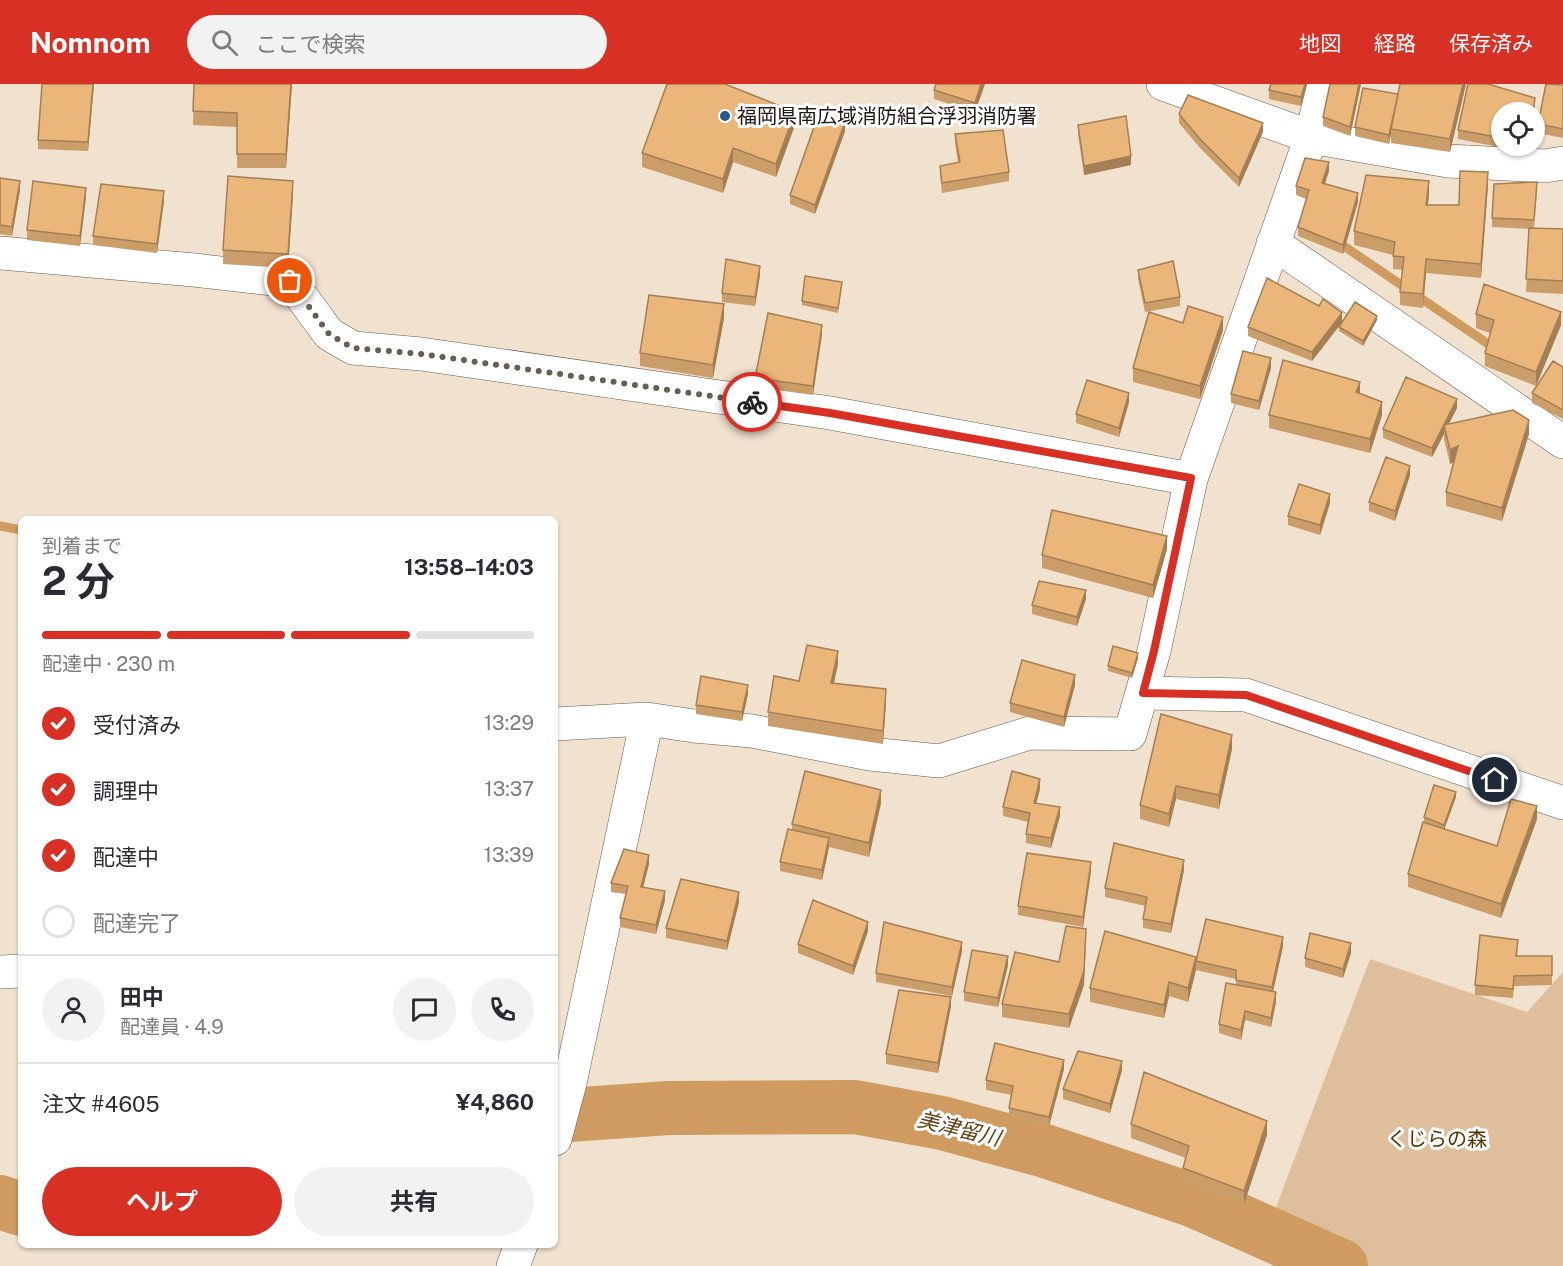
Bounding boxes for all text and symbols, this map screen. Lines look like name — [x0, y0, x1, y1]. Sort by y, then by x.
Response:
search box — [187, 15, 607, 69]
text: Nomnom — [30, 26, 151, 59]
icon: search — [208, 26, 241, 59]
text: ここで検索 — [256, 31, 366, 57]
text: 地図 — [1299, 31, 1341, 56]
text: 経路 — [1374, 31, 1416, 56]
text: 保存済み — [1449, 31, 1533, 56]
map controls — [1491, 102, 1545, 156]
button: locate — [1491, 102, 1545, 156]
place label: 福岡県南広域消防組合浮羽消防署 — [737, 104, 1037, 128]
marker: 福岡県南広域消防組合浮羽消防署 — [718, 109, 732, 123]
pin — [264, 255, 315, 306]
icon: bag — [273, 264, 306, 297]
courier — [722, 372, 782, 432]
icon: bike — [736, 386, 769, 419]
text: 到着まで — [42, 534, 122, 558]
text: 13:58–14:03 — [404, 554, 534, 580]
text: 2 分 — [42, 558, 115, 604]
text: 配達中 · 230 m — [42, 652, 175, 676]
icon: check — [42, 707, 75, 740]
text: 13:29 — [484, 711, 534, 735]
text: 受付済み — [93, 712, 181, 738]
pin — [1469, 754, 1520, 805]
icon: home — [1478, 763, 1511, 796]
icon: check — [42, 773, 75, 806]
text: 13:37 — [485, 777, 534, 801]
text: 調理中 — [93, 778, 159, 804]
icon: check — [42, 839, 75, 872]
text: 13:39 — [484, 843, 534, 867]
text: 配達中 — [93, 844, 159, 870]
text: 配達完了 — [93, 910, 181, 936]
button: person — [42, 978, 105, 1041]
button: chat — [393, 978, 456, 1041]
button: phone — [471, 978, 534, 1041]
text: 田中 — [120, 984, 164, 1010]
text: 配達員 · 4.9 — [120, 1015, 224, 1039]
text: ¥4,860 — [456, 1089, 534, 1115]
text: 注文 #4605 — [42, 1091, 160, 1117]
water label: 美津留川 — [915, 1106, 1005, 1151]
park label: くじらの森 — [1387, 1127, 1487, 1151]
button: ヘルプ — [42, 1167, 282, 1236]
button: 共有 — [294, 1167, 534, 1236]

